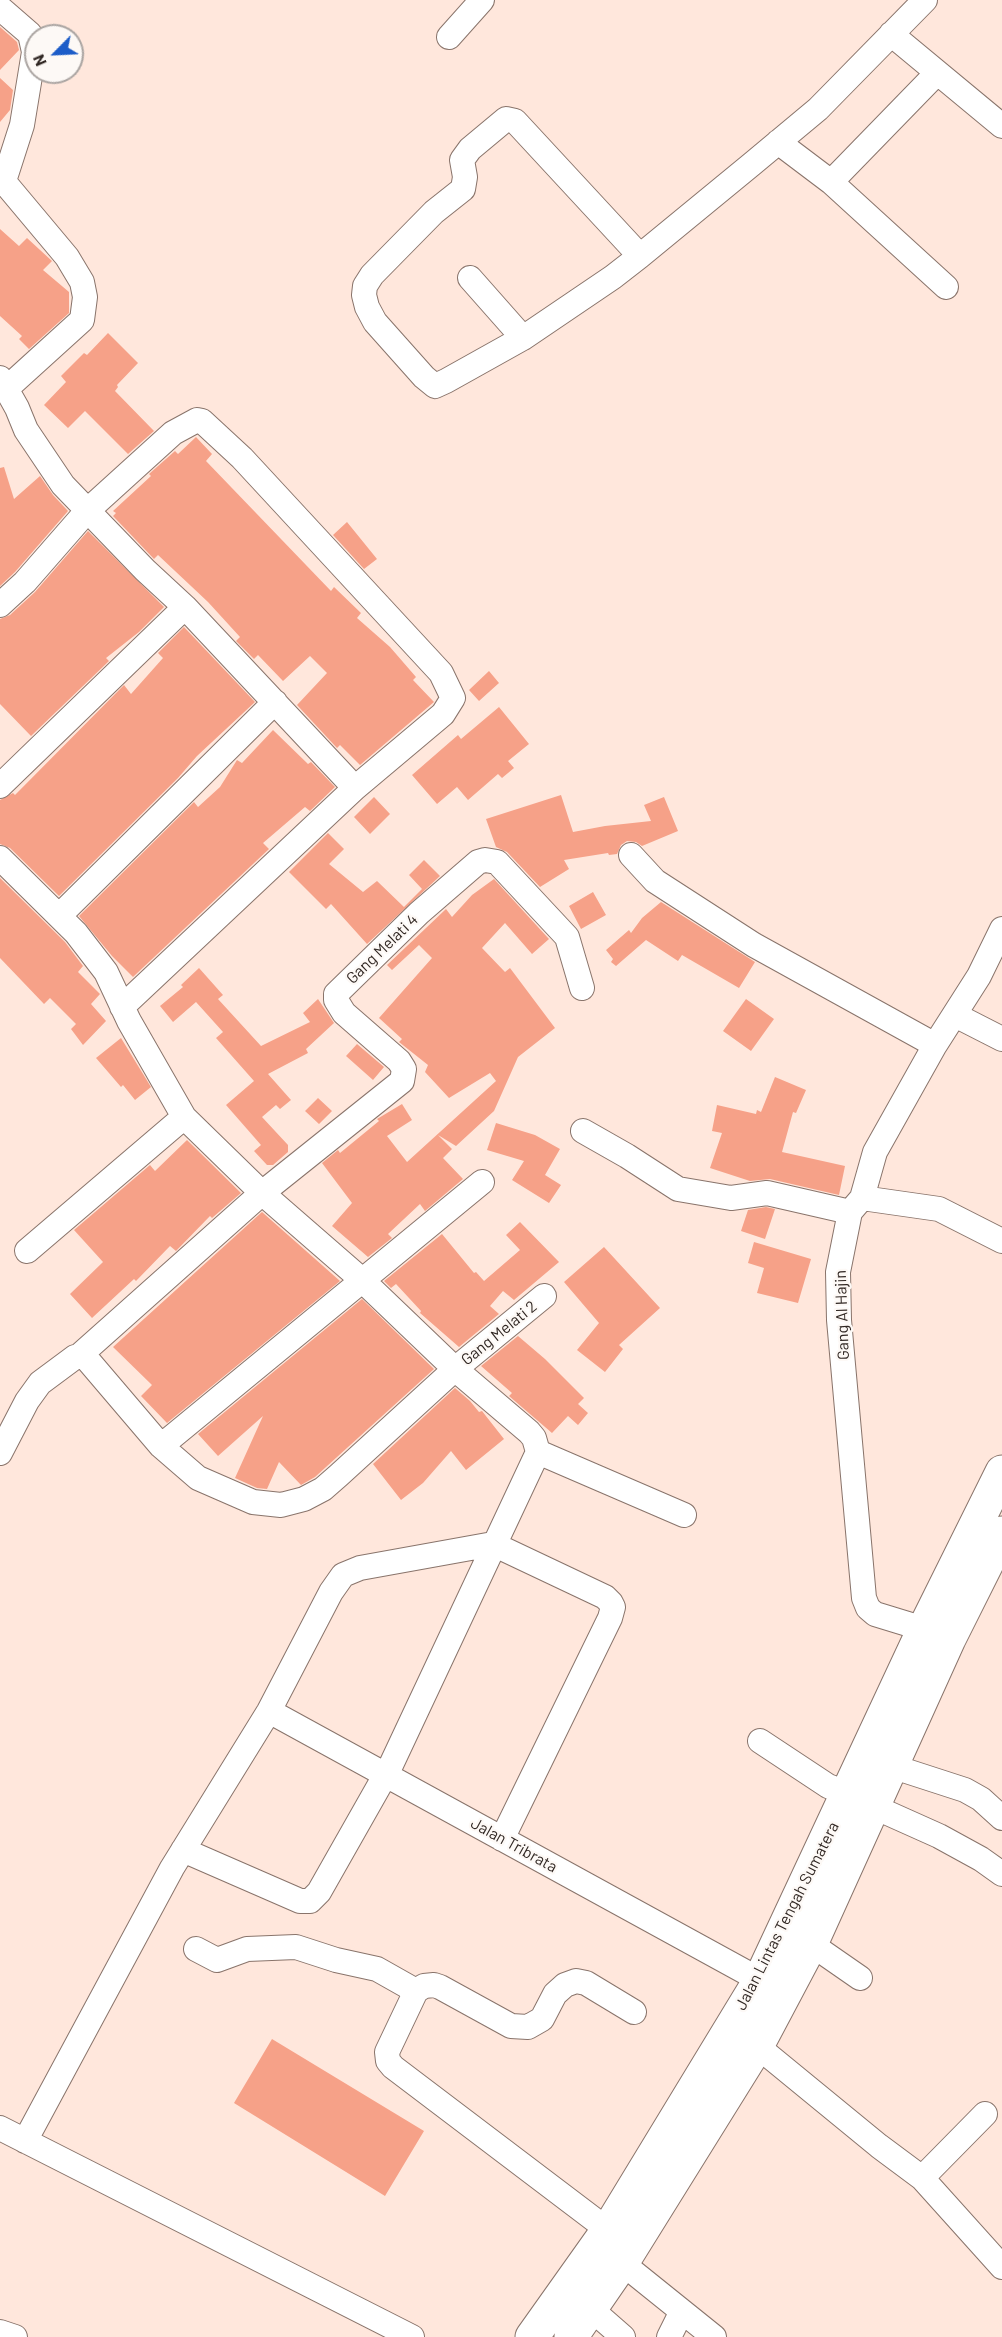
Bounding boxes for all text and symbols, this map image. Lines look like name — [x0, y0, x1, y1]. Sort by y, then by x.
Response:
north arrow — [24, 24, 84, 84]
text: N — [28, 52, 50, 69]
street label: Gang Melati 4 — [342, 910, 422, 988]
street label: Gang Al Hajin — [831, 1270, 853, 1360]
street label: Gang Melati 2 — [457, 1297, 541, 1369]
street label: Jalan Tribrata — [467, 1813, 561, 1877]
street label: Jalan Lintas Tengah Sumatera — [731, 1819, 843, 2013]

